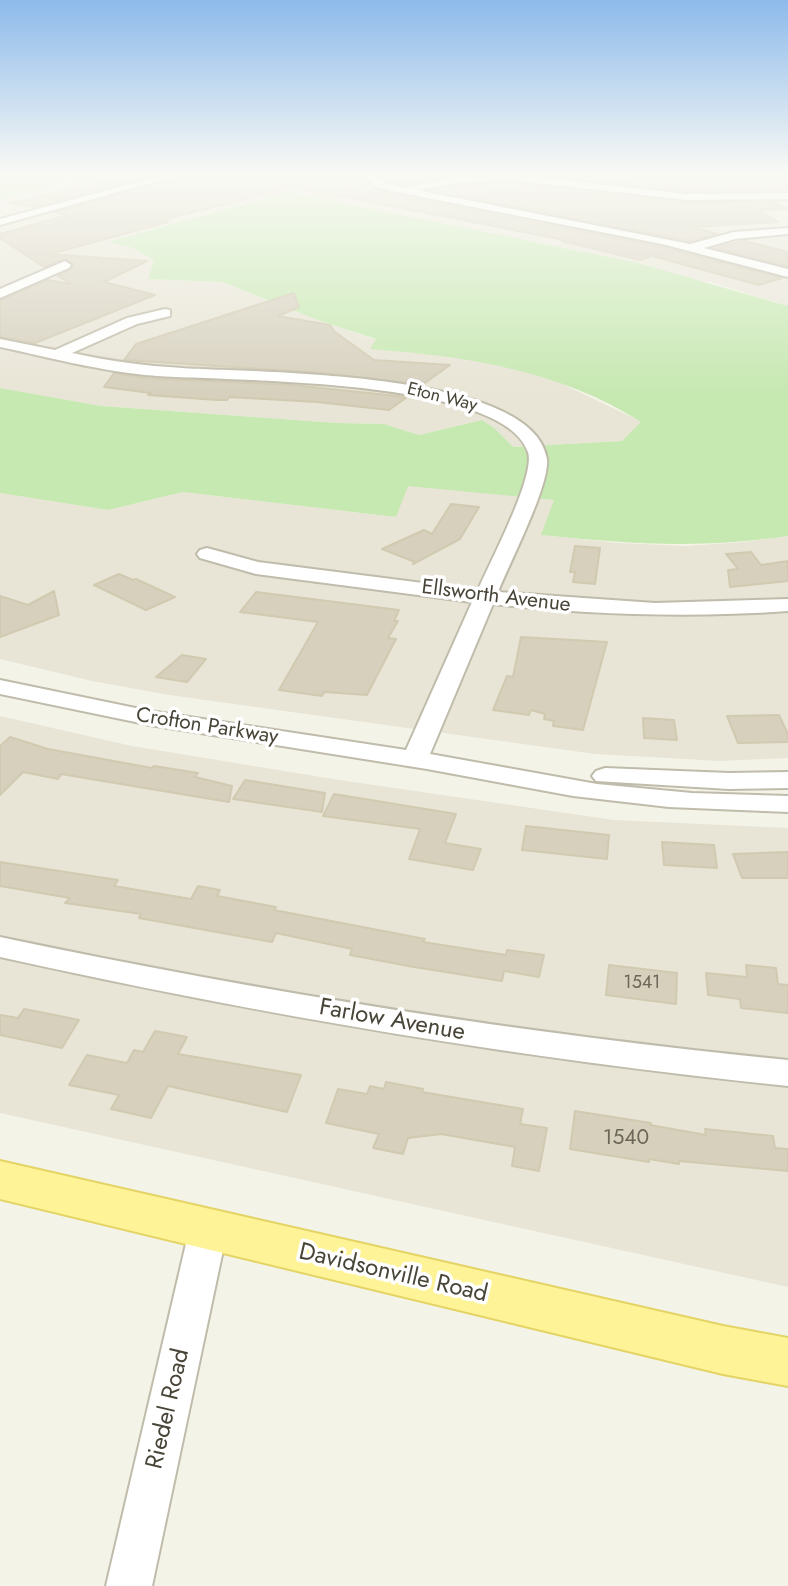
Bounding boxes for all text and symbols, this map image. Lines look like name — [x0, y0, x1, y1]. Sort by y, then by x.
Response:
street label: Eton Way — [405, 379, 479, 417]
street label: Ellsworth Avenue — [420, 575, 572, 619]
street label: Crofton Parkway — [134, 703, 280, 751]
house number: 1541 — [624, 973, 660, 995]
street label: Farlow Avenue — [317, 994, 467, 1048]
house number: 1540 — [603, 1126, 649, 1152]
street label: Davidsonville Road — [296, 1238, 490, 1310]
street label: Riedel Road — [141, 1346, 197, 1472]

